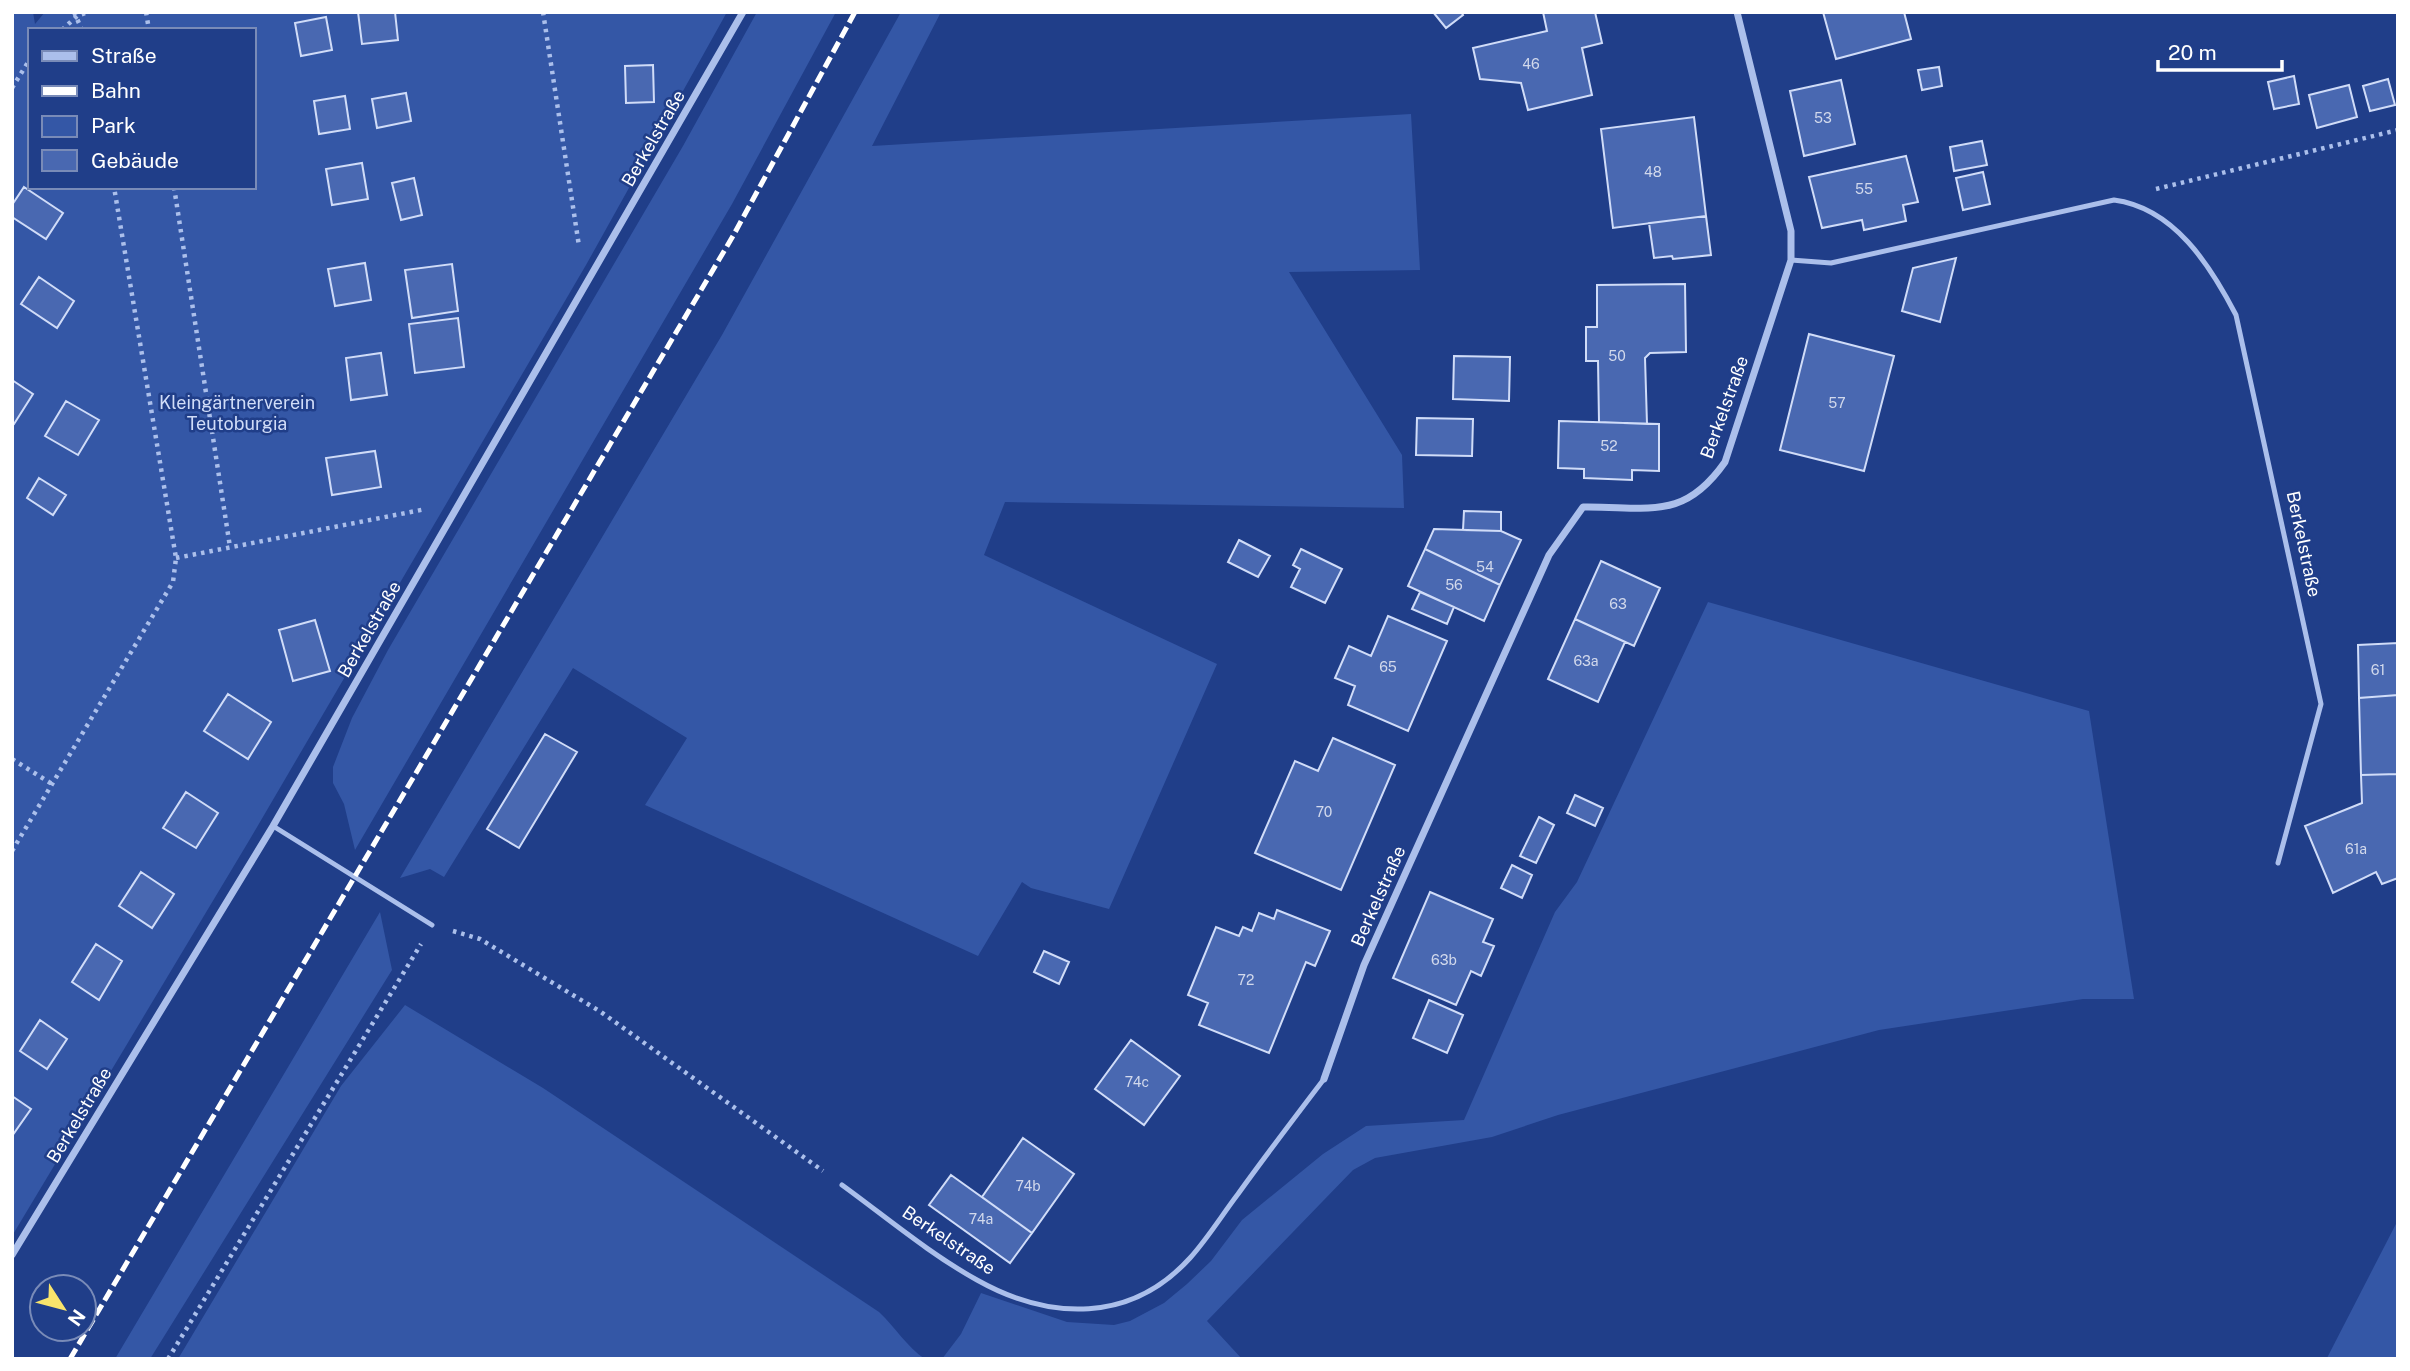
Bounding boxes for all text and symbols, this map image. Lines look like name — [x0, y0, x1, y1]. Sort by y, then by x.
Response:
legend — [28, 28, 256, 189]
scale bar — [2158, 28, 2282, 72]
text: 20 m — [2168, 40, 2217, 65]
text: Straße — [91, 43, 157, 68]
house number: 46 — [1522, 56, 1540, 72]
text: Bahn — [91, 78, 141, 103]
street label: Berkelstraße — [617, 86, 689, 190]
house number: 53 — [1814, 110, 1832, 126]
text: Park — [91, 113, 136, 138]
text: Gebäude — [91, 148, 179, 173]
house number: 48 — [1644, 164, 1662, 180]
house number: 55 — [1855, 181, 1873, 197]
house number: 50 — [1608, 348, 1626, 364]
street label: Berkelstraße — [1696, 353, 1752, 461]
park label: Kleingärtnerverein Teutoburgia — [159, 392, 315, 434]
house number: 57 — [1828, 395, 1846, 411]
house number: 52 — [1600, 438, 1618, 454]
street label: Berkelstraße — [2283, 489, 2325, 599]
house number: 54 — [1476, 559, 1494, 575]
street label: Berkelstraße — [333, 577, 405, 681]
house number: 56 — [1445, 577, 1463, 593]
house number: 63 — [1609, 596, 1627, 612]
house number: 63a — [1573, 653, 1599, 669]
house number: 65 — [1379, 659, 1397, 675]
house number: 61 — [2371, 662, 2385, 678]
house number: 70 — [1316, 804, 1332, 820]
house number: 61a — [2345, 841, 2367, 857]
street label: Berkelstraße — [1346, 842, 1410, 950]
house number: 63b — [1431, 952, 1457, 968]
house number: 72 — [1238, 972, 1254, 988]
street label: Berkelstraße — [42, 1063, 116, 1167]
house number: 74c — [1125, 1074, 1149, 1090]
house number: 74b — [1015, 1178, 1041, 1194]
street label: Berkelstraße — [898, 1201, 1000, 1279]
house number: 74a — [969, 1211, 993, 1227]
north arrow — [28, 1273, 98, 1343]
text: N — [63, 1306, 90, 1330]

